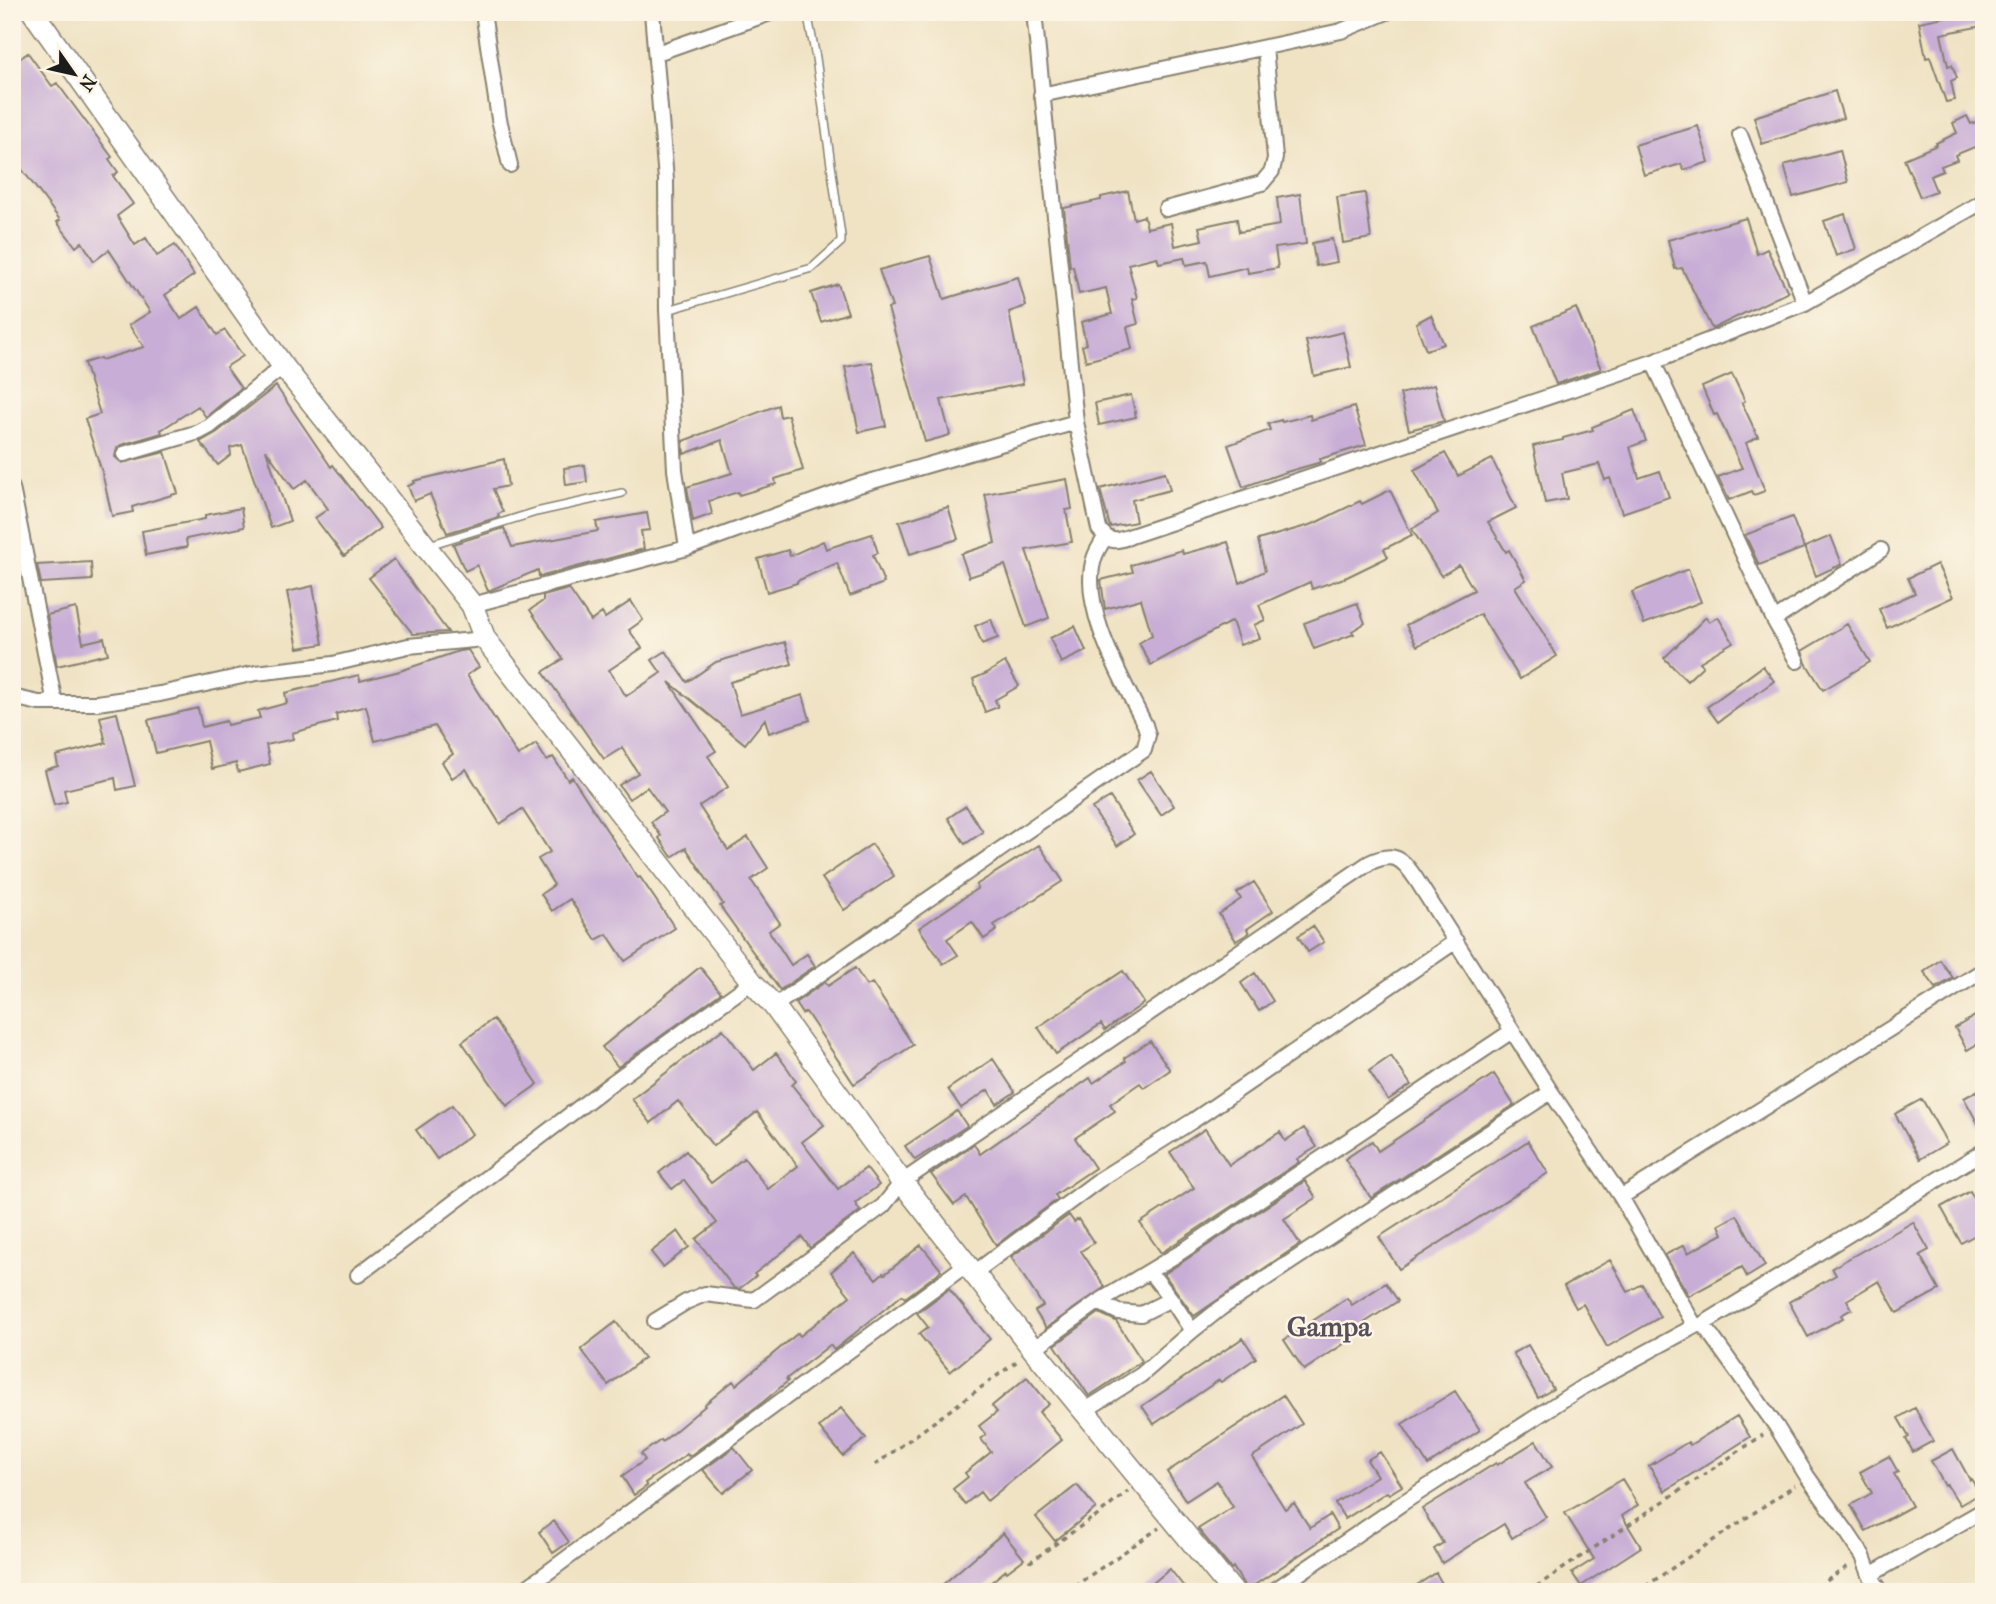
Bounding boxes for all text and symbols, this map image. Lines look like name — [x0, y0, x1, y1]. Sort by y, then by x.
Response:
north arrow — [38, 38, 108, 108]
text: N — [74, 71, 100, 96]
district label: Gampa — [1287, 1310, 1372, 1343]

